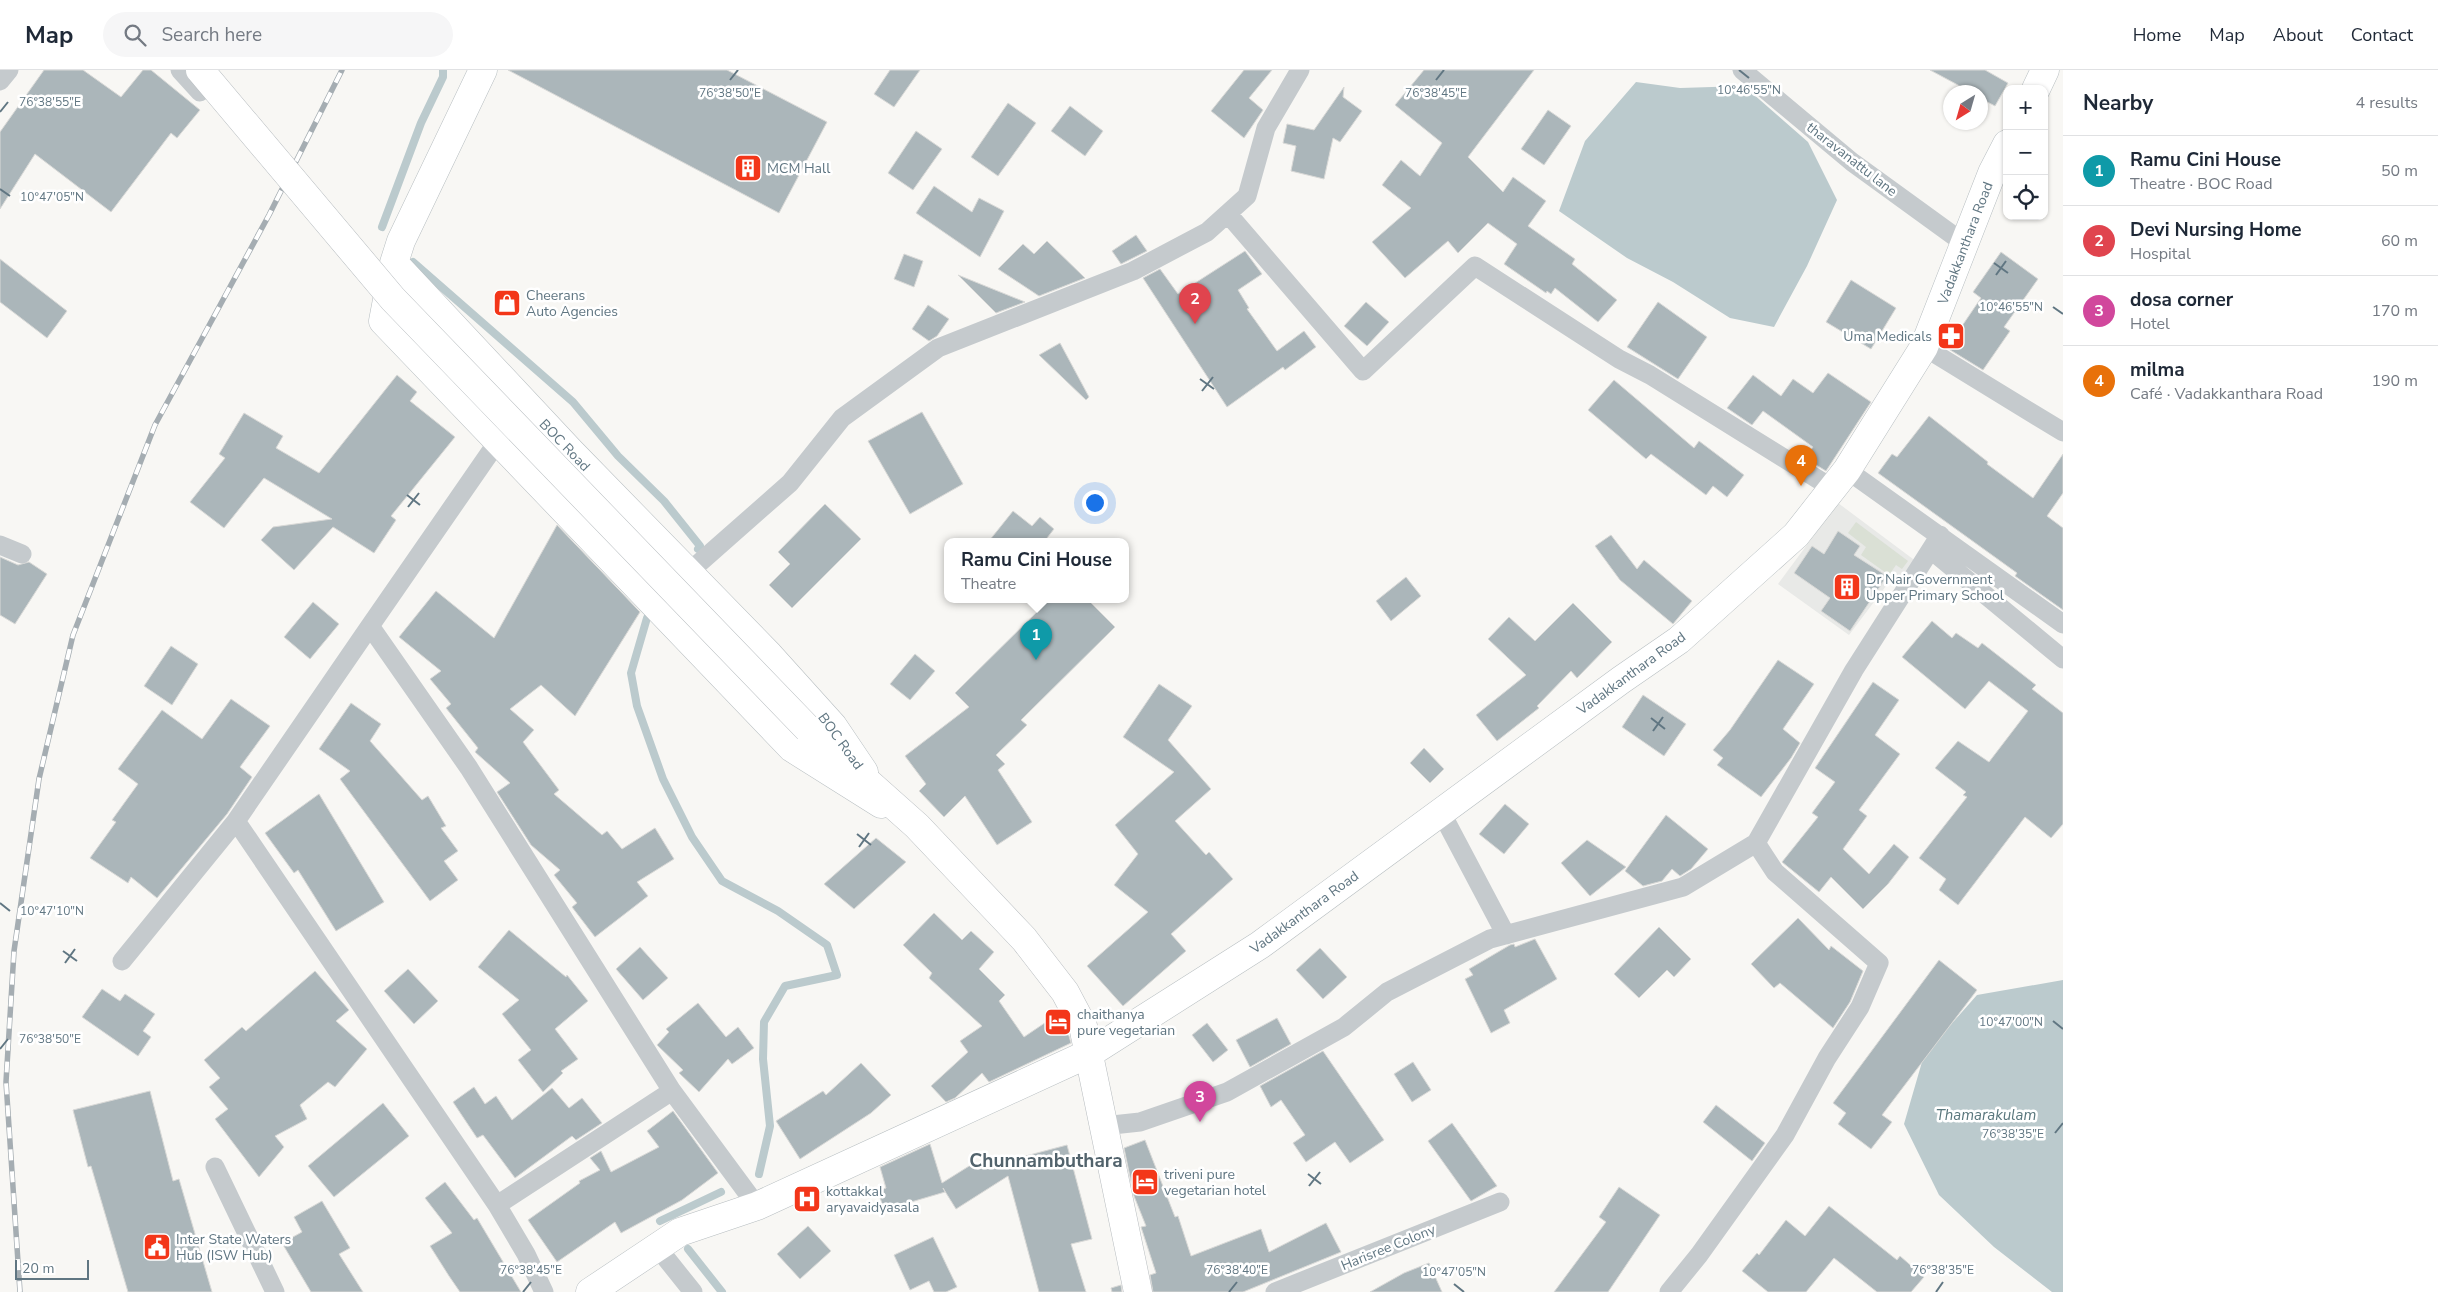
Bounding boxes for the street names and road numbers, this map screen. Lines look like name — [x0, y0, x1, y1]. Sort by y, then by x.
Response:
street label: tharavanattu lane — [1802, 118, 1901, 201]
street label: Vadakkanthara Road — [1933, 179, 1998, 308]
street label: BOC Road — [535, 415, 594, 476]
street label: Vadakkanthara Road — [1572, 628, 1689, 720]
street label: BOC Road — [814, 709, 868, 773]
street label: Vadakkanthara Road — [1245, 867, 1362, 959]
street label: Harisree Colony — [1338, 1220, 1439, 1275]

